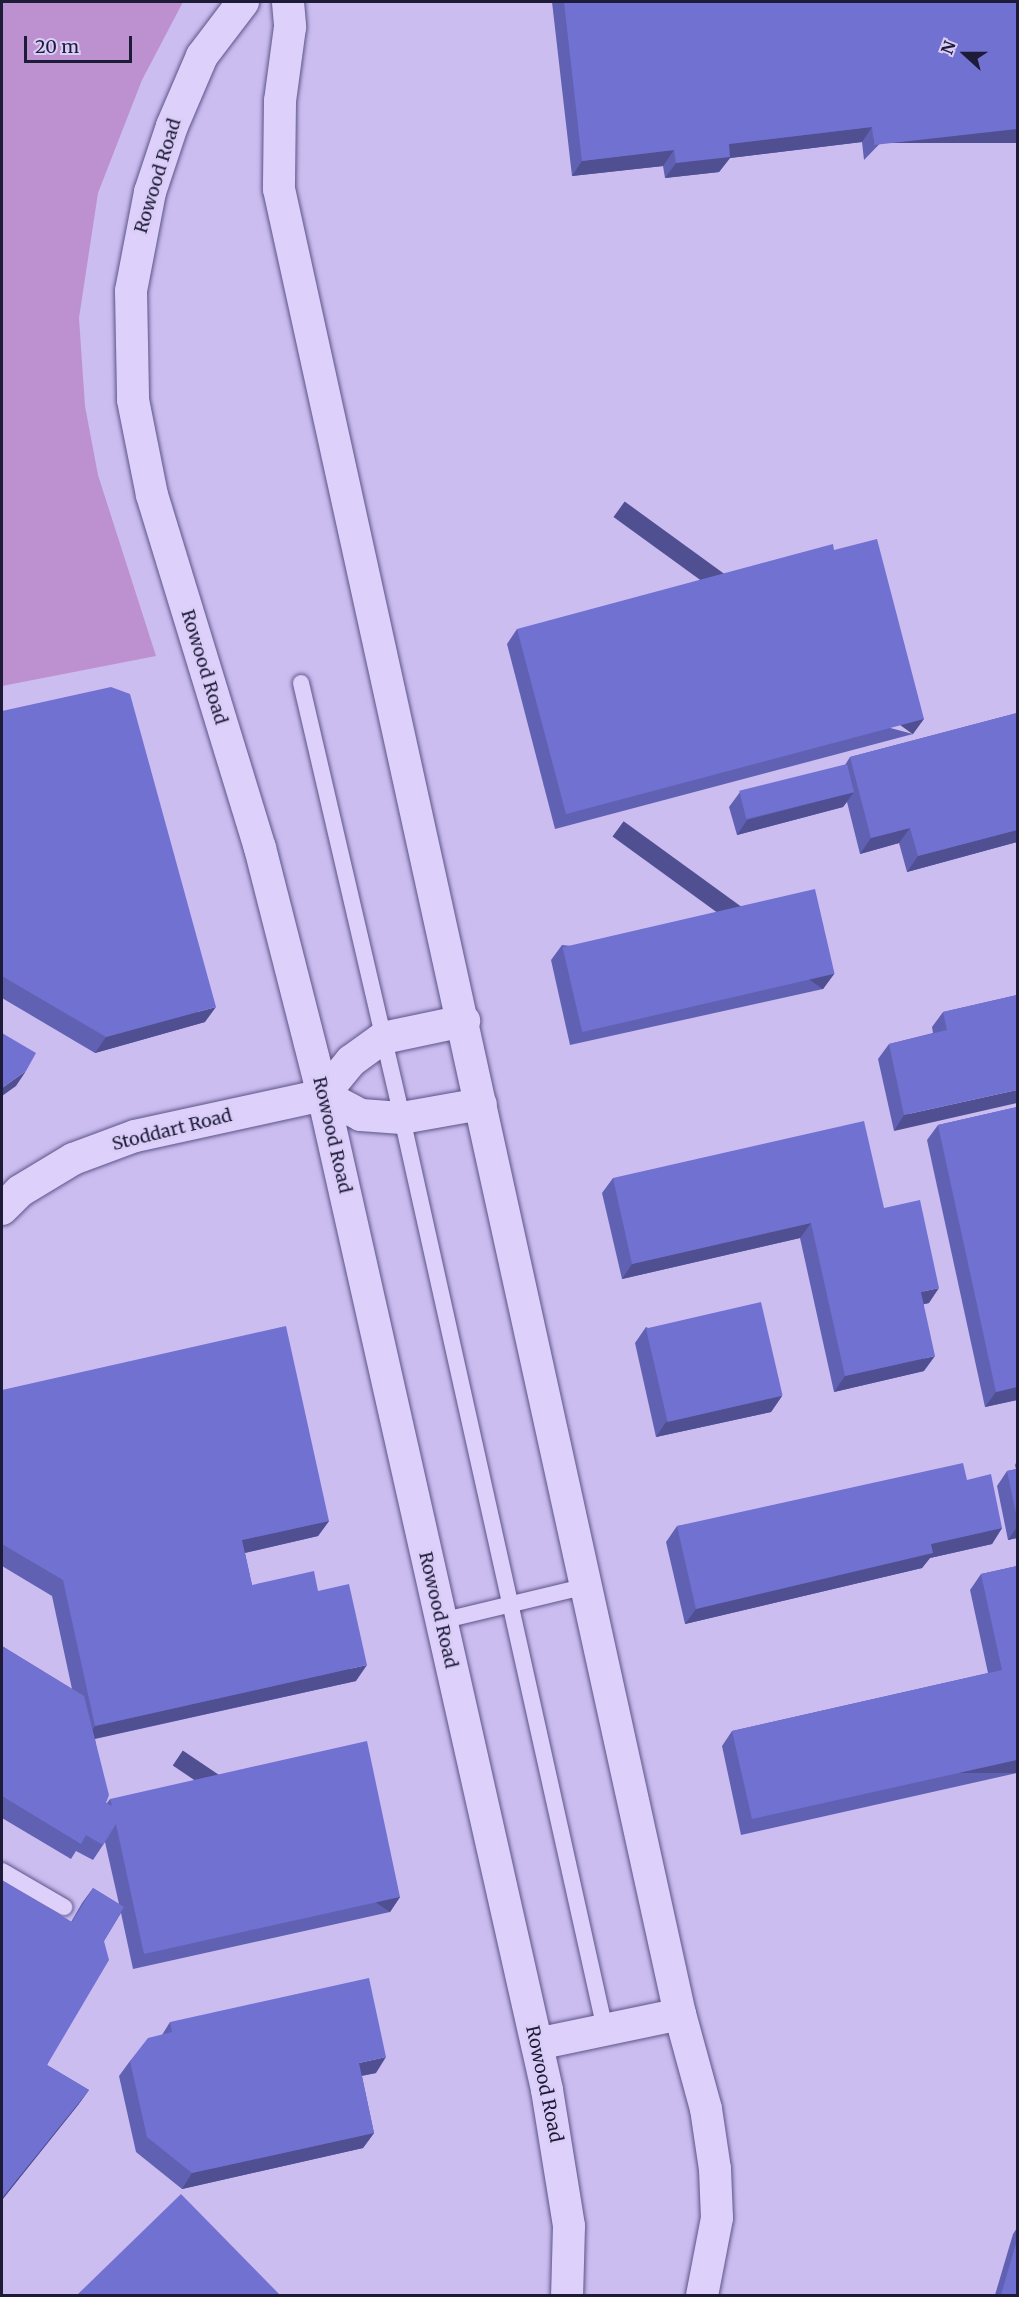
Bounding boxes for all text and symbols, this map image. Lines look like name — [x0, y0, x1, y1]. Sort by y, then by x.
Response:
scale bar — [27, 24, 135, 62]
north arrow — [935, 24, 995, 84]
text: 20 m — [35, 35, 79, 58]
text: N — [937, 38, 960, 57]
street label: Rowood Road — [130, 116, 186, 236]
street label: Rowood Road — [176, 607, 232, 727]
street label: Rowood Road — [308, 1075, 356, 1195]
street label: Stoddart Road — [110, 1105, 234, 1155]
street label: Rowood Road — [414, 1550, 462, 1670]
street label: Rowood Road — [521, 2024, 567, 2144]

